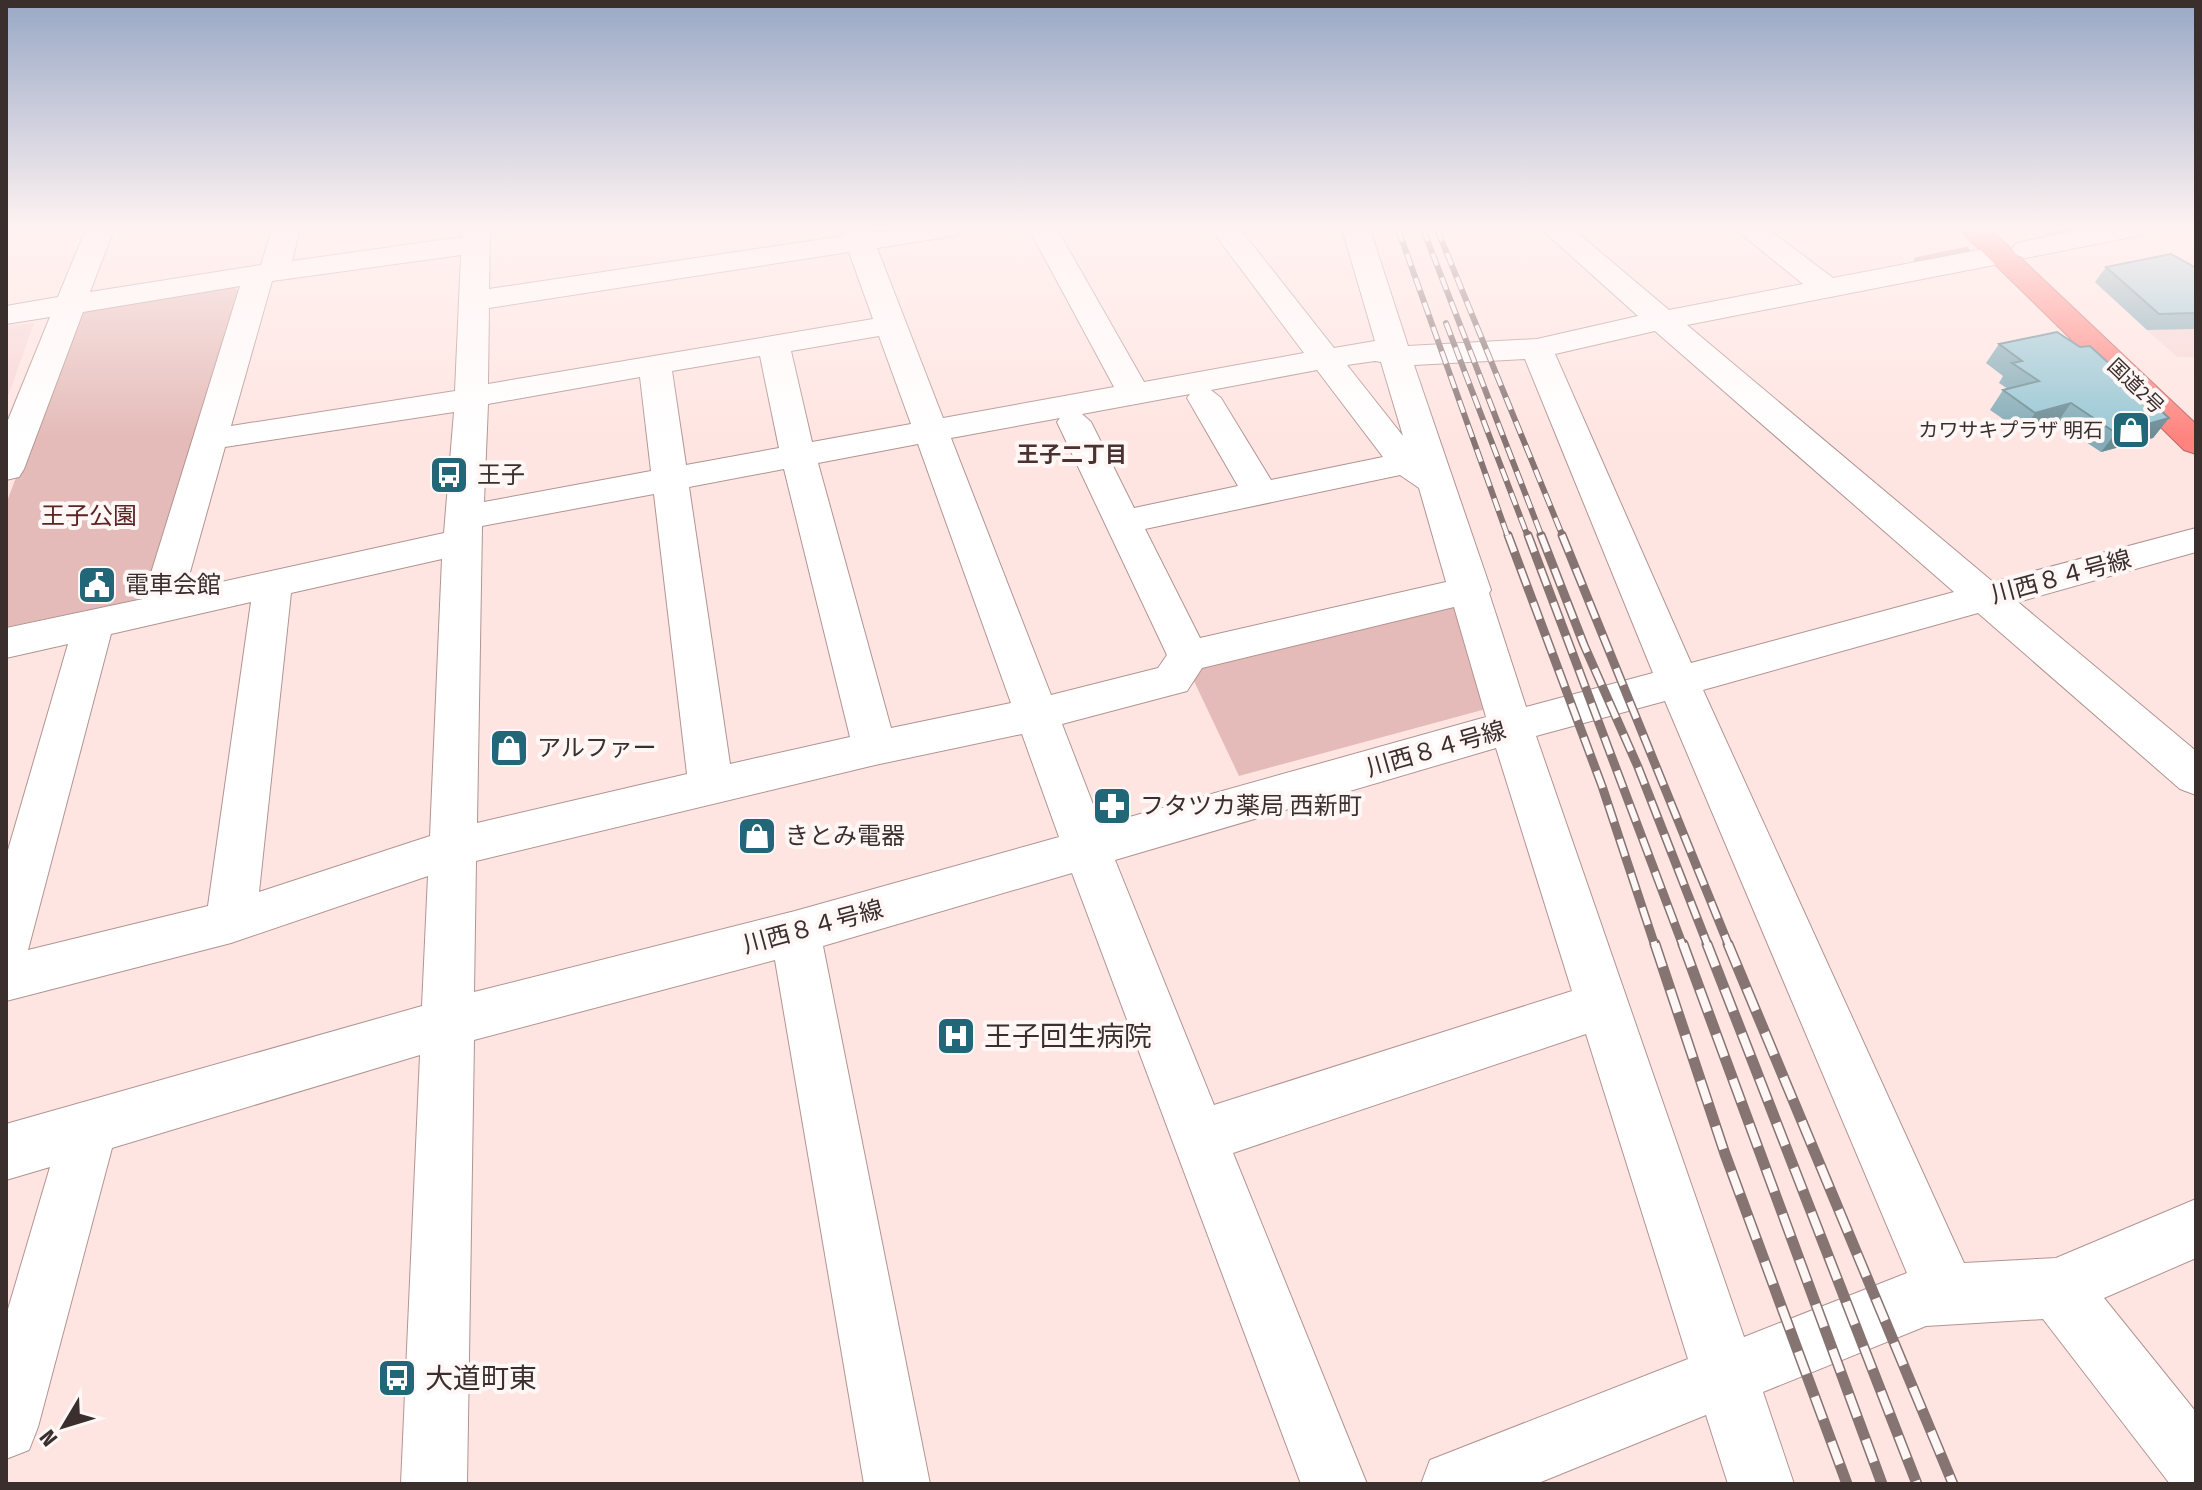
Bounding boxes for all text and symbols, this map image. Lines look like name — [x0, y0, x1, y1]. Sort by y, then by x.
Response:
street label: 国道2号 — [2103, 353, 2169, 419]
shop icon: カワサキプラザ 明石 — [2110, 409, 2152, 451]
place label: カワサキプラザ 明石 — [1918, 418, 2103, 442]
district label: 王子二丁目 — [1017, 441, 1127, 468]
bus stop icon: 王子 — [428, 454, 470, 496]
place label: 王子 — [477, 461, 525, 489]
park label: 王子公園 — [41, 502, 137, 530]
street label: 川西８４号線 — [1988, 545, 2134, 609]
public building icon: 電車会館 — [76, 564, 118, 606]
place label: 電車会館 — [125, 571, 221, 599]
street label: 川西８４号線 — [1363, 716, 1509, 782]
shop icon: アルファー — [488, 727, 530, 769]
place label: アルファー — [537, 734, 657, 762]
pharmacy icon: フタツカ薬局 西新町 — [1091, 785, 1133, 827]
place label: フタツカ薬局 西新町 — [1140, 792, 1362, 820]
shop icon: きとみ電器 — [736, 815, 778, 857]
place label: きとみ電器 — [785, 822, 905, 850]
street label: 川西８４号線 — [740, 895, 886, 959]
hospital icon: 王子回生病院 — [935, 1015, 977, 1057]
place label: 王子回生病院 — [984, 1020, 1152, 1053]
bus stop icon: 大道町東 — [376, 1357, 418, 1399]
place label: 大道町東 — [425, 1362, 537, 1395]
north arrow — [24, 1386, 104, 1466]
text: N — [34, 1424, 63, 1452]

